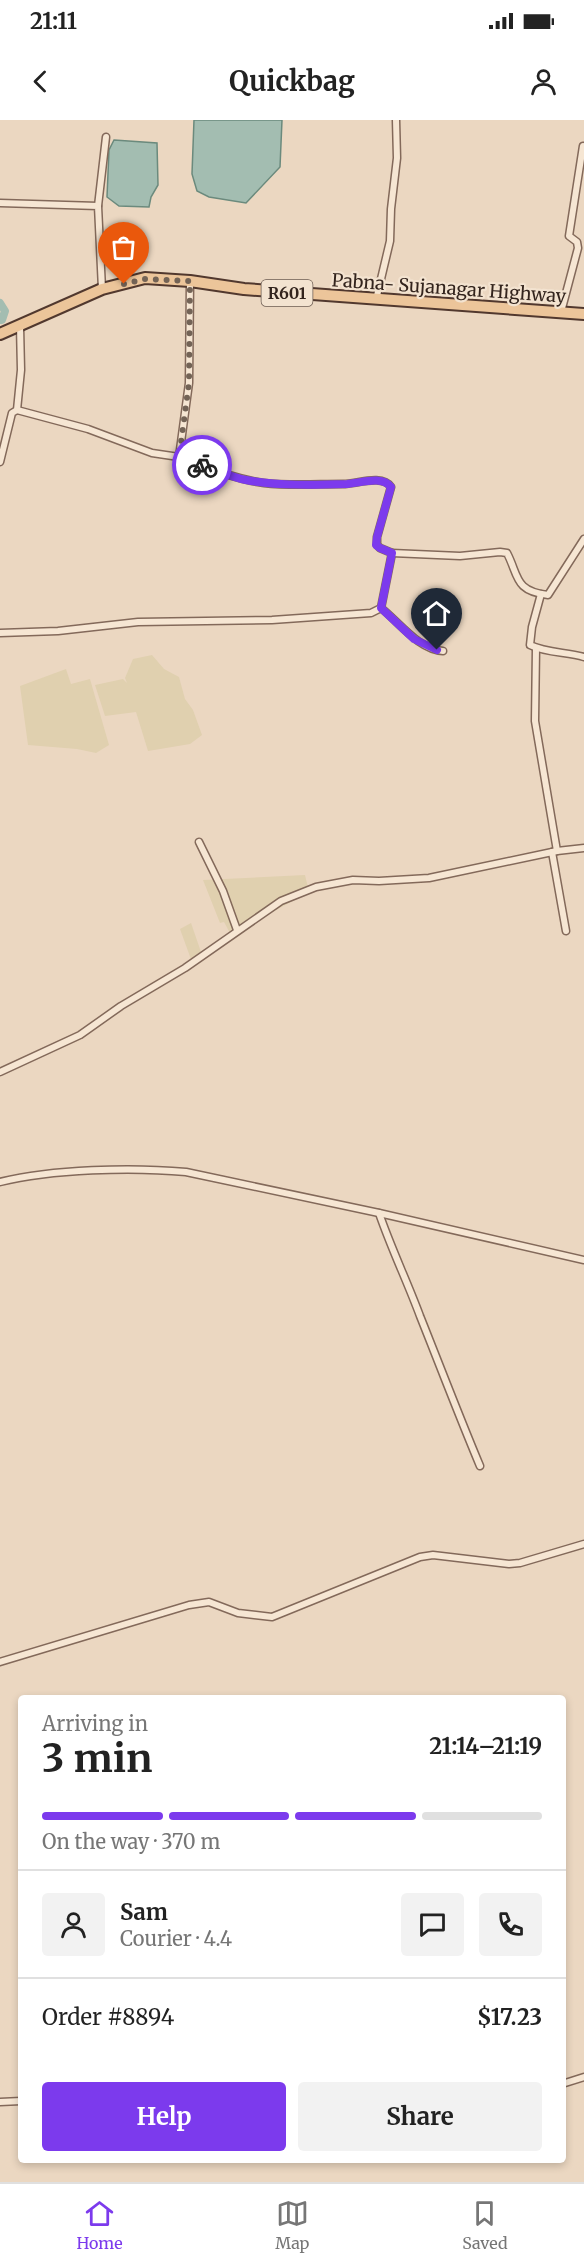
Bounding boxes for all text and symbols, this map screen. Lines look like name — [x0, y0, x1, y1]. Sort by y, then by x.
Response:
text: 21:11 — [30, 7, 77, 35]
text: Quickbag — [229, 64, 355, 98]
icon: back — [24, 65, 57, 98]
icon: person — [527, 65, 560, 98]
pin — [98, 222, 149, 284]
icon: bag — [107, 231, 140, 264]
street label: Pabna- Sujanagar Highway — [331, 268, 568, 308]
road number: R601 — [262, 280, 312, 306]
courier — [172, 435, 232, 495]
icon: bike — [186, 449, 219, 482]
pin — [411, 588, 462, 650]
icon: home — [420, 597, 453, 630]
text: Arriving in — [42, 1711, 148, 1736]
text: 21:14–21:19 — [429, 1732, 542, 1760]
text: 3 min — [42, 1734, 152, 1783]
text: On the way · 370 m — [42, 1829, 220, 1854]
button: person — [42, 1893, 105, 1956]
button: chat — [401, 1893, 464, 1956]
button: phone — [479, 1893, 542, 1956]
text: Sam — [120, 1898, 168, 1926]
text: Courier · 4.4 — [120, 1926, 232, 1951]
text: Order #8894 — [42, 2003, 174, 2031]
text: $17.23 — [477, 2003, 542, 2031]
button: Help — [42, 2082, 286, 2151]
button: Share — [298, 2082, 542, 2151]
tab: Home — [76, 2197, 123, 2253]
tab: Map — [275, 2197, 309, 2253]
tab: Saved — [462, 2197, 508, 2253]

